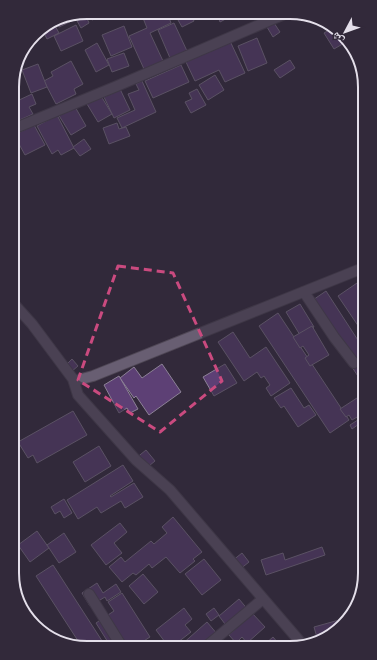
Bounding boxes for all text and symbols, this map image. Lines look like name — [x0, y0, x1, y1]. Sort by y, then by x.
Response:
north arrow — [325, 12, 365, 52]
text: ش — [329, 29, 347, 47]

